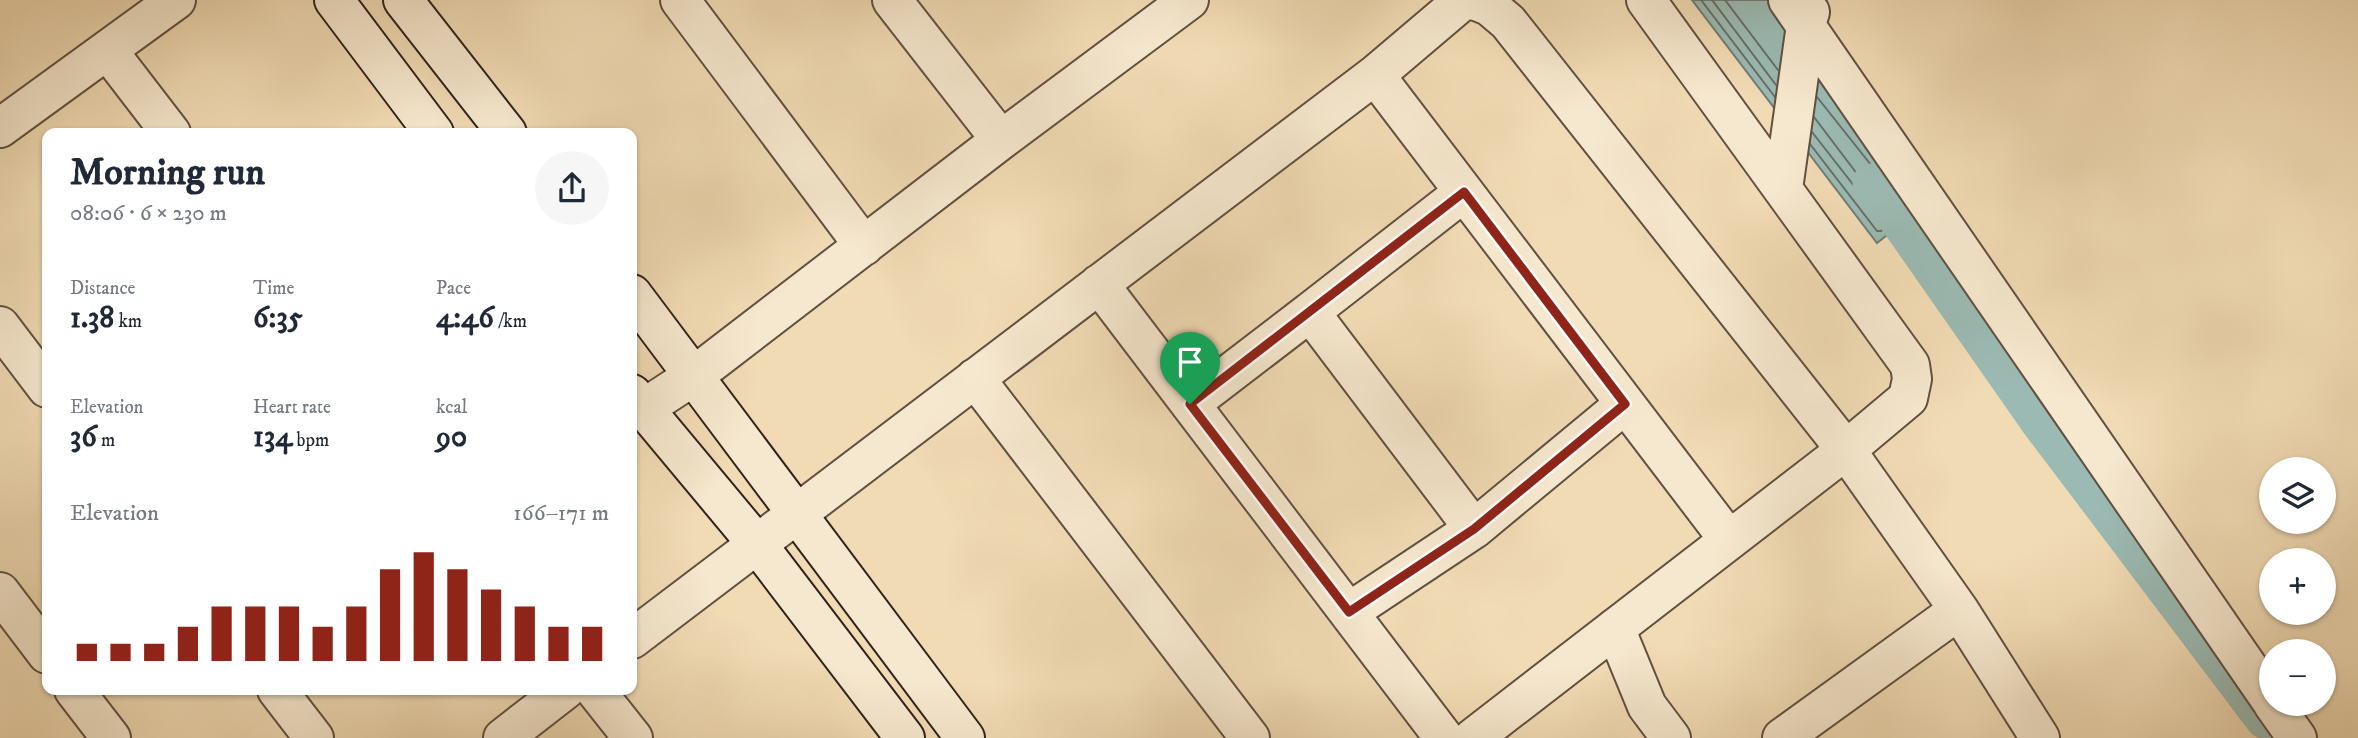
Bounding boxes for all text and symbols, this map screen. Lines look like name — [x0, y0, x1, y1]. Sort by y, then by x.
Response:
text: Morning run — [70, 149, 265, 197]
button: share — [535, 151, 609, 225]
text: 08:06 · 6 × 230 m — [70, 199, 227, 228]
text: Distance — [70, 277, 135, 300]
text: Time — [253, 277, 294, 300]
text: Pace — [436, 277, 471, 300]
text: 1.38 — [70, 300, 114, 337]
text: 6:35 — [253, 300, 303, 337]
text: 4:46 — [436, 300, 494, 337]
text: km — [114, 310, 142, 333]
text: /km — [494, 310, 527, 333]
pin — [1160, 332, 1220, 404]
icon: arrive — [1171, 343, 1209, 381]
text: Elevation — [70, 396, 144, 419]
text: Heart rate — [253, 396, 331, 419]
text: kcal — [436, 396, 467, 419]
text: 36 — [70, 419, 97, 456]
text: 134 — [253, 419, 292, 456]
text: 90 — [436, 419, 467, 456]
text: m — [97, 429, 115, 452]
text: bpm — [292, 429, 329, 452]
map controls — [2259, 457, 2336, 716]
button: layers — [2259, 457, 2336, 534]
text: Elevation — [70, 499, 159, 528]
text: 166–171 m — [513, 499, 609, 528]
button: + — [2259, 548, 2336, 625]
button: − — [2259, 639, 2336, 716]

